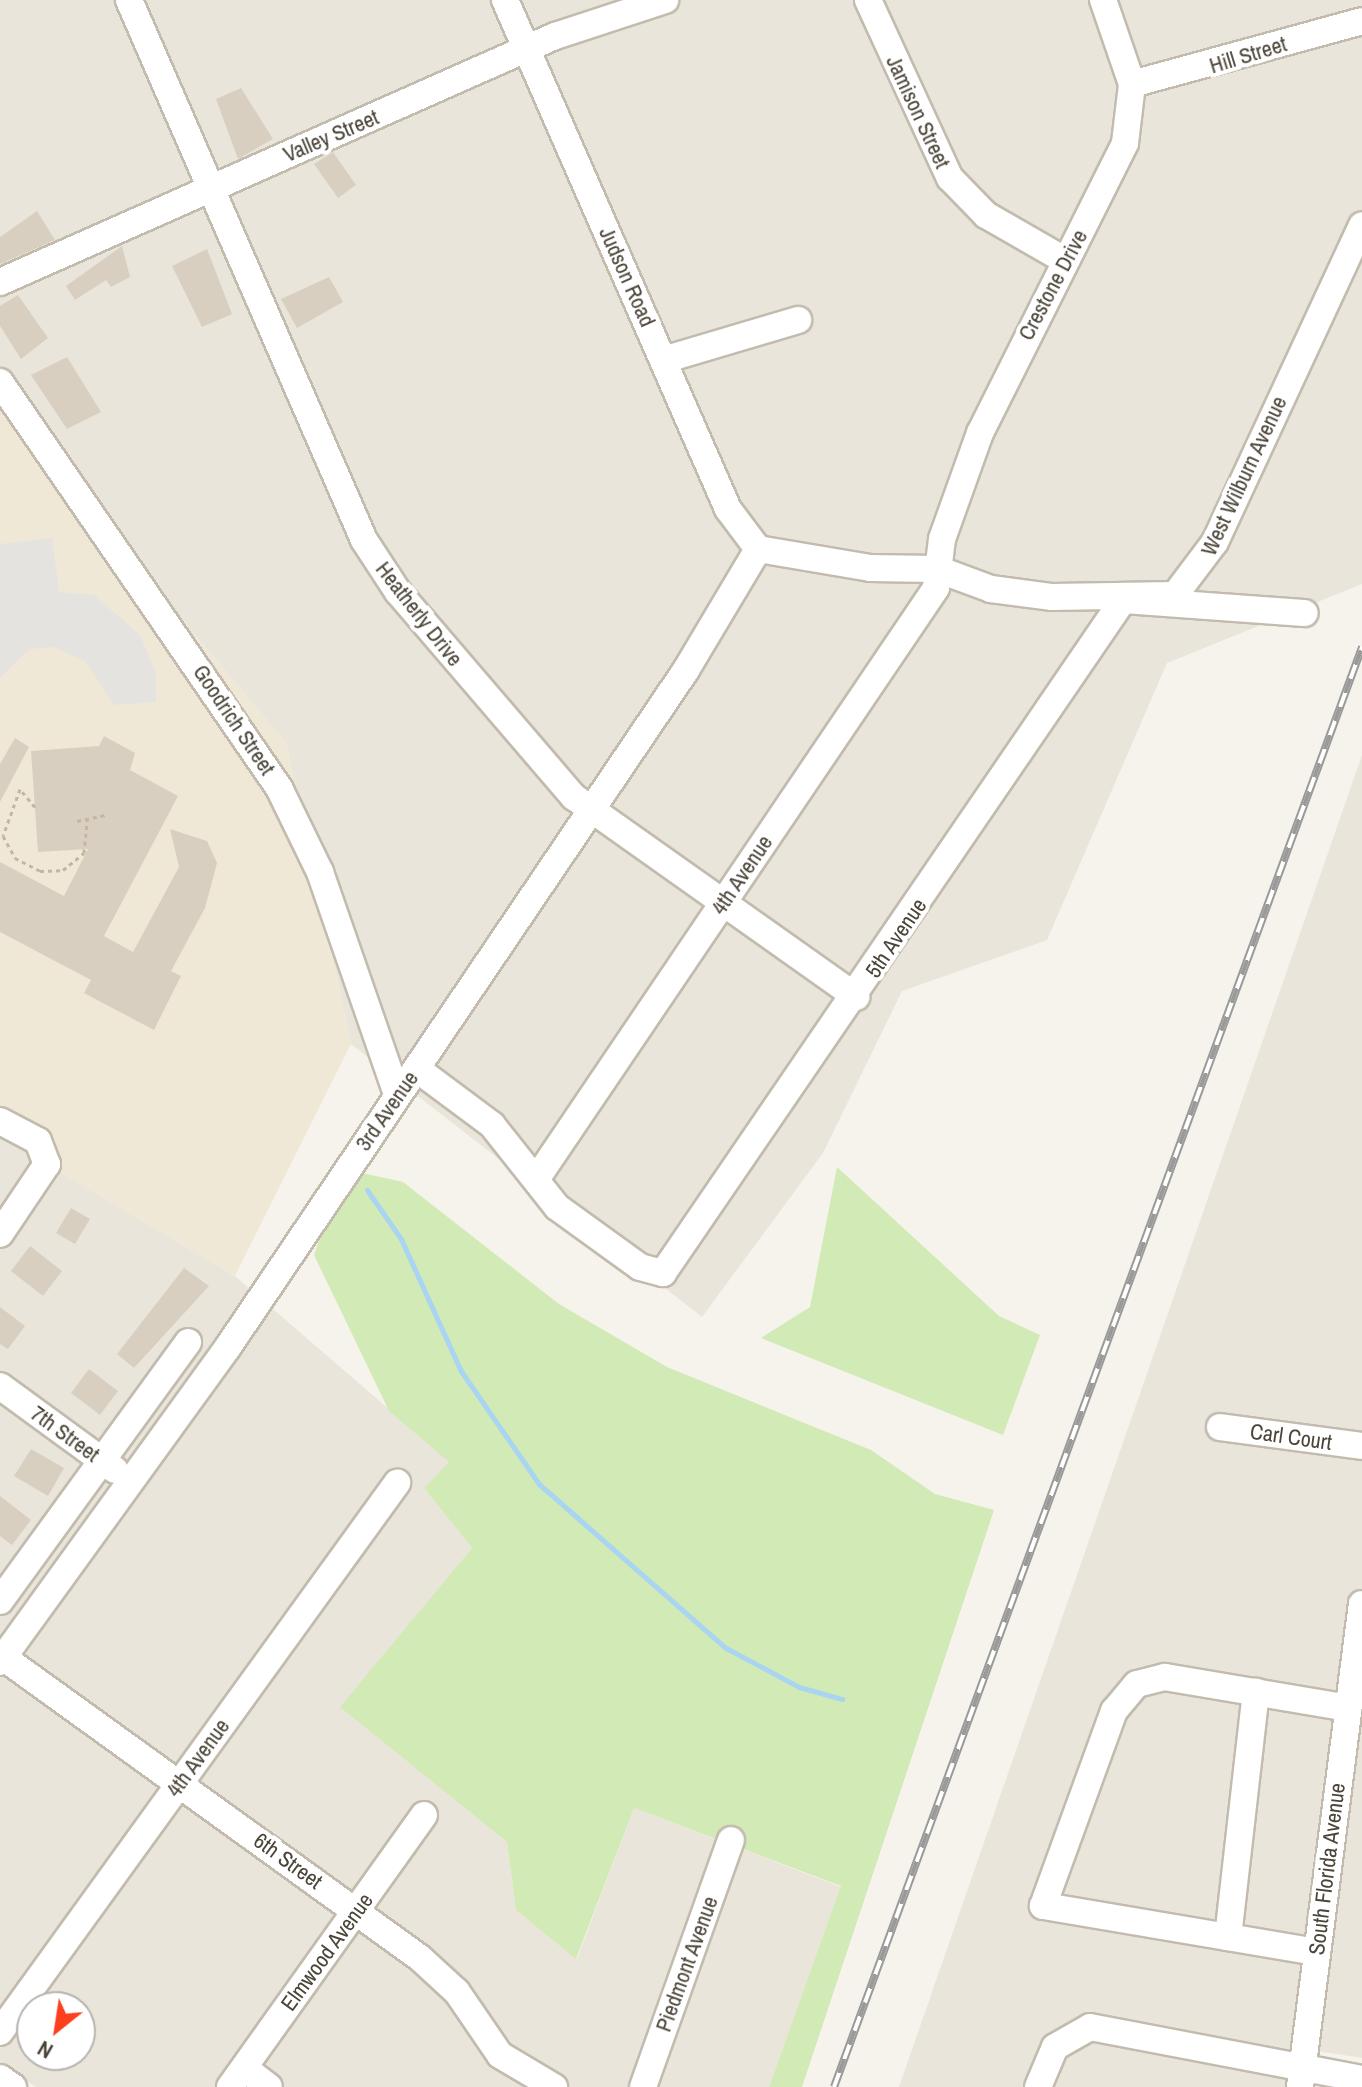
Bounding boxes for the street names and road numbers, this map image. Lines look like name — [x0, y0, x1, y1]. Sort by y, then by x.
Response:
street label: Hill Street — [1206, 31, 1290, 79]
street label: Jamison Street — [880, 51, 956, 173]
street label: Valley Street — [279, 104, 383, 168]
street label: Judson Road — [593, 223, 661, 331]
street label: Crestone Drive — [1013, 225, 1093, 345]
street label: West Wilburn Avenue — [1195, 392, 1293, 560]
street label: Heatherly Drive — [370, 556, 468, 672]
street label: Goodrich Street — [187, 660, 281, 780]
street label: 4th Avenue — [706, 830, 778, 920]
street label: 5th Avenue — [860, 893, 932, 983]
street label: 3rd Avenue — [350, 1066, 424, 1156]
street label: 7th Street — [26, 1400, 104, 1468]
street label: Carl Court — [1248, 1418, 1334, 1456]
street label: 4th Avenue — [161, 1713, 235, 1803]
street label: South Florida Avenue — [1303, 1781, 1351, 1957]
street label: 6th Street — [249, 1827, 327, 1895]
street label: Elmwood Avenue — [275, 1888, 379, 2016]
street label: Piedmont Avenue — [650, 1892, 724, 2036]

